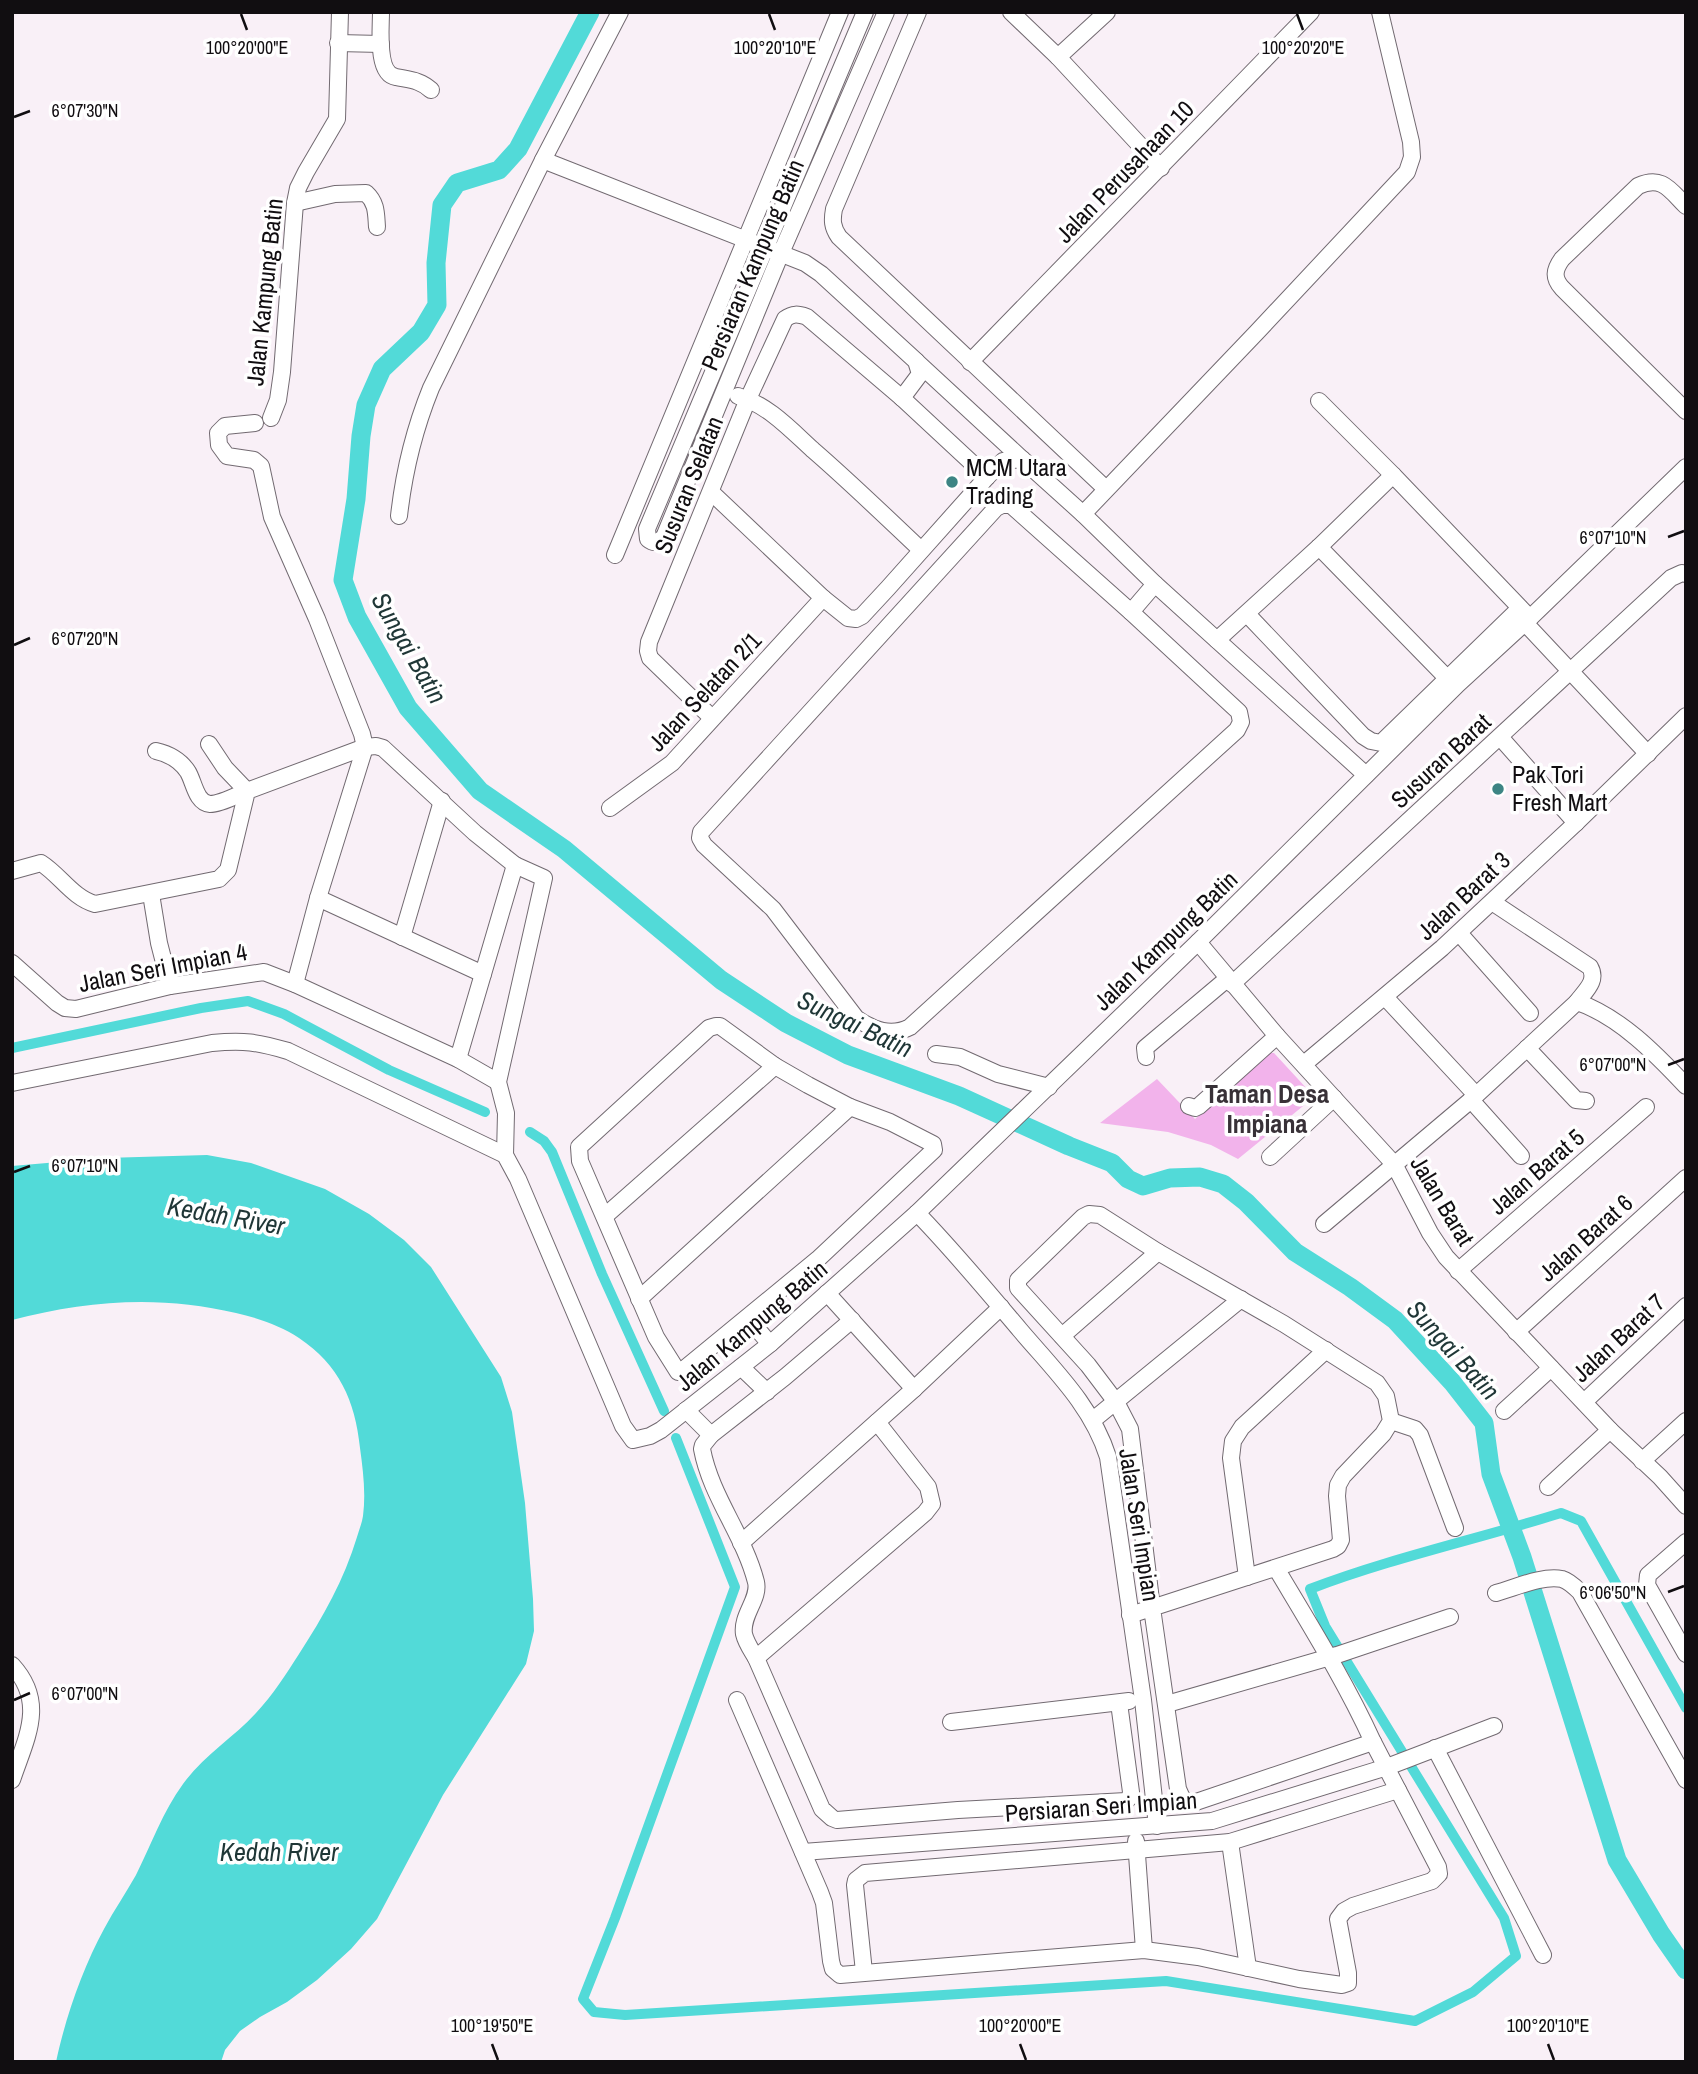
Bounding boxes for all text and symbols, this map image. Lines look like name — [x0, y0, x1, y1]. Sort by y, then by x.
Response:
text: 100°20'00"E — [206, 35, 288, 60]
text: 100°20'10"E — [734, 35, 816, 60]
text: 100°20'20"E — [1262, 35, 1344, 60]
street label: Jalan Perusahaan 10 — [1048, 93, 1200, 249]
text: 6°07'30"N — [52, 98, 118, 123]
street label: Persiaran Kampung Batin — [693, 154, 811, 375]
street label: Jalan Kampung Batin — [238, 197, 290, 387]
street label: Susuran Selatan — [646, 411, 730, 558]
place label: MCM Utara Trading — [966, 451, 1067, 511]
marker: MCM Utara Trading — [944, 474, 960, 490]
text: 6°07'10"N — [1580, 525, 1646, 550]
water label: Sungai Batin — [363, 586, 455, 710]
street label: Jalan Selatan 2/1 — [641, 625, 768, 758]
text: 6°07'20"N — [52, 626, 118, 651]
street label: Susuran Barat — [1383, 705, 1498, 815]
place label: Pak Tori Fresh Mart — [1512, 758, 1608, 818]
marker: Pak Tori Fresh Mart — [1490, 781, 1506, 797]
street label: Jalan Barat 3 — [1410, 844, 1517, 947]
street label: Jalan Kampung Batin — [1087, 863, 1244, 1017]
street label: Jalan Seri Impian 4 — [76, 935, 250, 999]
water label: Sungai Batin — [792, 982, 918, 1065]
text: 6°07'00"N — [1580, 1052, 1646, 1077]
district label: Taman Desa Impiana — [1205, 1076, 1329, 1141]
street label: Jalan Barat 5 — [1482, 1121, 1591, 1221]
street label: Jalan Barat — [1404, 1150, 1482, 1252]
text: 6°07'10"N — [52, 1153, 118, 1178]
street label: Jalan Barat 6 — [1532, 1187, 1639, 1288]
water label: Kedah River — [165, 1188, 288, 1243]
street label: Jalan Kampung Batin — [669, 1252, 834, 1398]
street label: Jalan Barat 7 — [1565, 1286, 1672, 1389]
water label: Sungai Batin — [1399, 1292, 1508, 1407]
street label: Jalan Seri Impian — [1112, 1446, 1168, 1604]
text: 6°06'50"N — [1580, 1580, 1646, 1605]
text: 6°07'00"N — [52, 1681, 118, 1706]
street label: Persiaran Seri Impian — [1004, 1783, 1198, 1829]
water label: Kedah River — [220, 1834, 339, 1869]
text: 100°19'50"E — [451, 2013, 533, 2038]
text: 100°20'00"E — [979, 2013, 1061, 2038]
text: 100°20'10"E — [1507, 2013, 1589, 2038]

